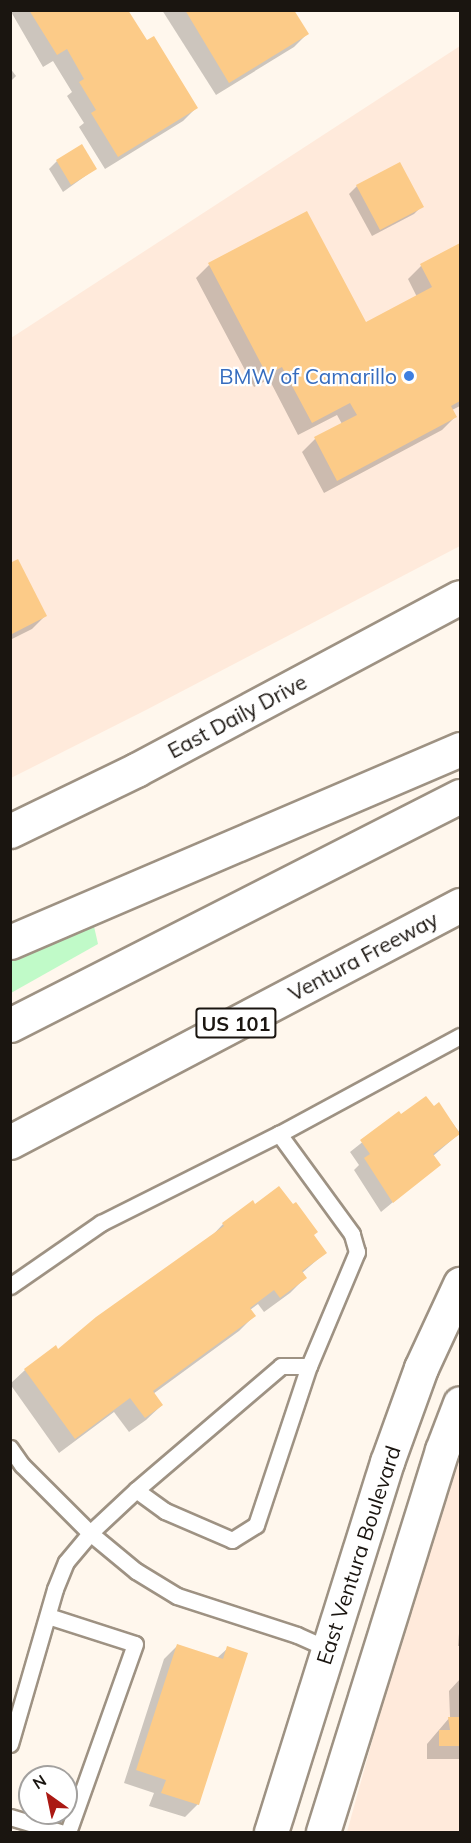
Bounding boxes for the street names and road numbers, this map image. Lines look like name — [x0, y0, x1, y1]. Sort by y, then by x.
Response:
street label: East Daily Drive — [163, 669, 311, 763]
street label: Ventura Freeway — [284, 906, 442, 1006]
road number: US 101 — [194, 1006, 278, 1040]
street label: East Ventura Boulevard — [311, 1442, 405, 1668]

